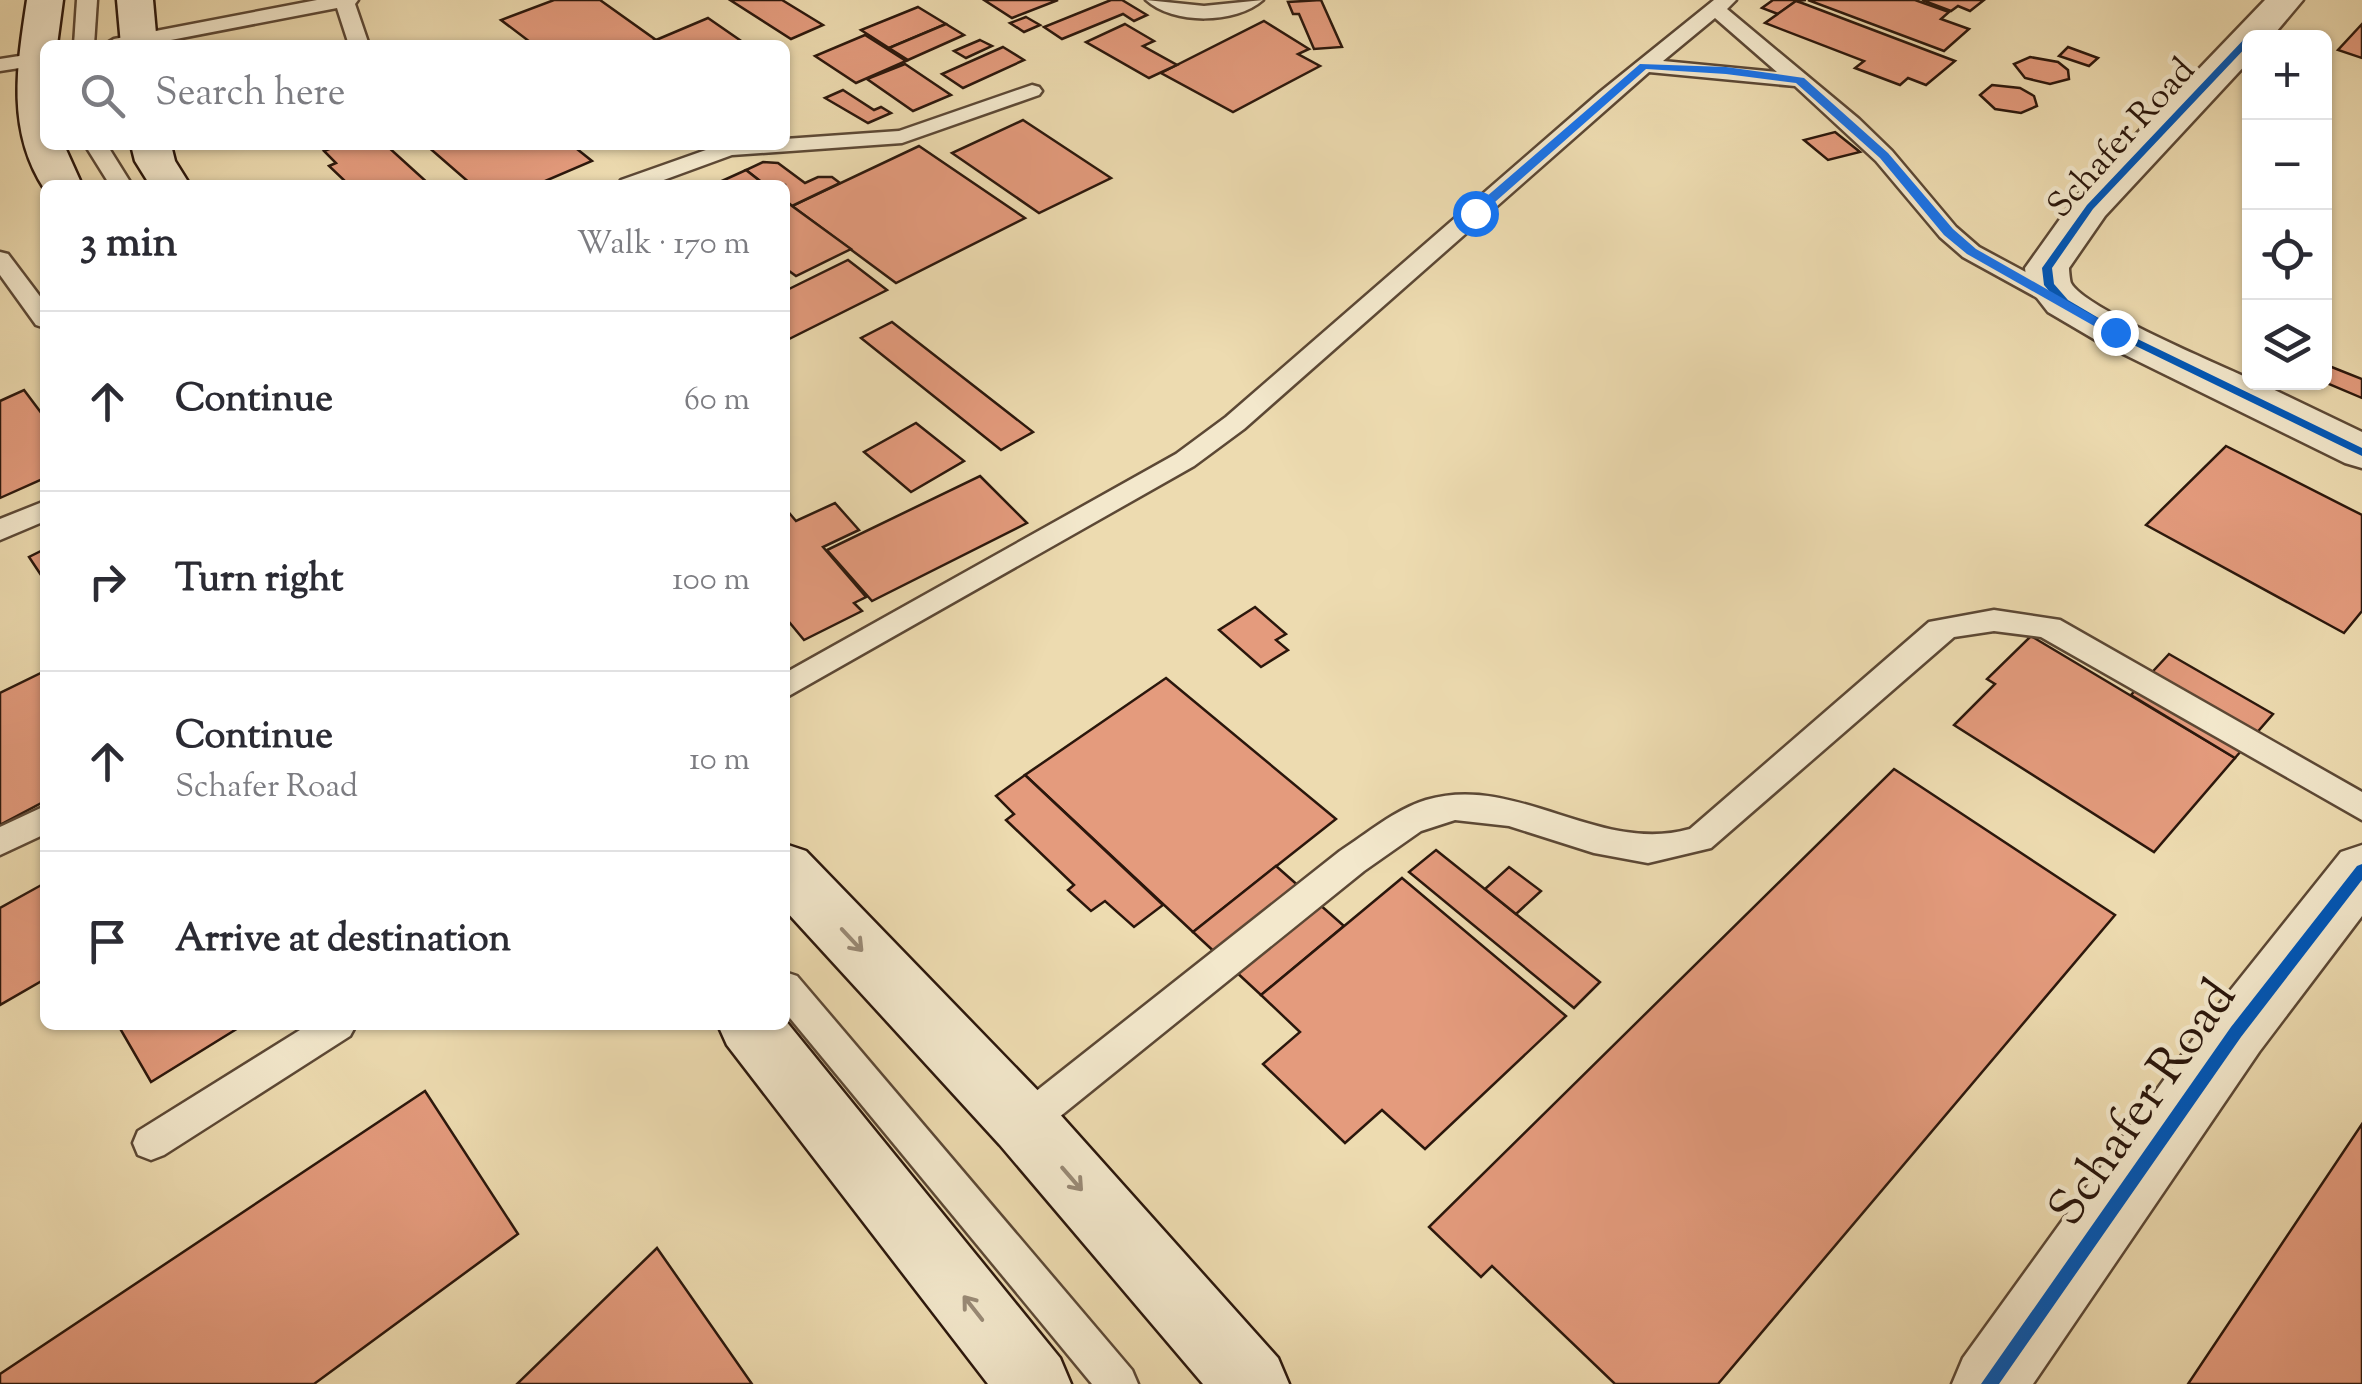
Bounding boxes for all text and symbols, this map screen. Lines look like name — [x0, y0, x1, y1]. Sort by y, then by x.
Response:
map controls — [2242, 30, 2332, 390]
button: + — [2242, 30, 2332, 120]
search box — [40, 40, 790, 150]
street label: Schafer Road — [2037, 48, 2209, 231]
icon: search — [75, 68, 130, 123]
text: Search here — [155, 68, 346, 122]
button: − — [2242, 120, 2332, 210]
route start — [1453, 191, 1499, 237]
button: locate — [2242, 210, 2332, 300]
text: 3 min — [80, 215, 177, 275]
text: Walk · 170 m — [577, 222, 750, 268]
button: layers — [2242, 300, 2332, 390]
route end — [2093, 310, 2139, 356]
icon: ahead — [80, 374, 135, 429]
text: Continue — [175, 374, 333, 428]
text: 60 m — [684, 378, 750, 424]
icon: right — [80, 554, 135, 609]
text: Turn right — [175, 554, 343, 608]
text: 100 m — [672, 558, 750, 604]
text: Continue — [175, 711, 333, 765]
icon: ahead — [80, 734, 135, 789]
text: 10 m — [689, 738, 750, 784]
text: Schafer Road — [175, 765, 358, 811]
icon: arrive — [80, 914, 135, 969]
text: Arrive at destination — [175, 914, 511, 968]
one-way arrow — [840, 927, 864, 951]
street label: Schafer Road — [2033, 967, 2256, 1242]
one-way arrow — [1060, 1165, 1082, 1191]
one-way arrow — [963, 1295, 985, 1321]

